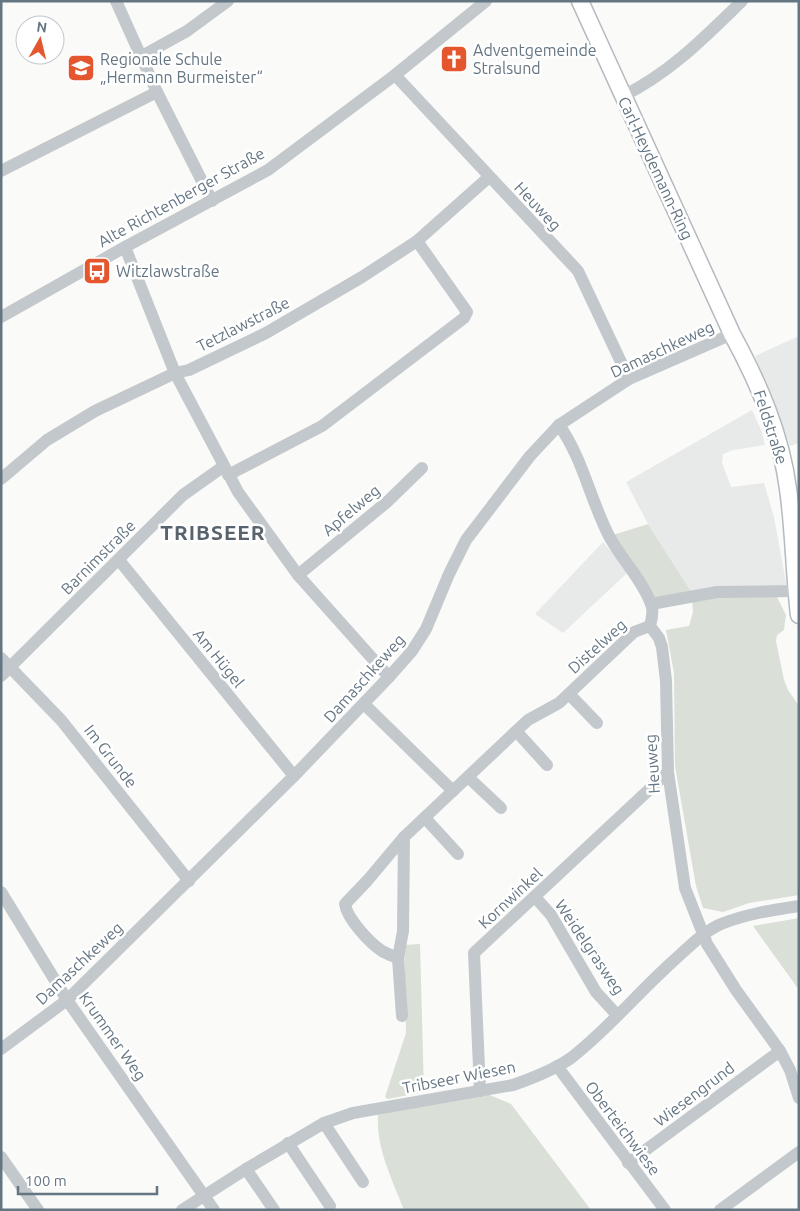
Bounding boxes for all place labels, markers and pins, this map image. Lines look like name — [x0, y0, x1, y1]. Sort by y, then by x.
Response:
place label: Adventgemeinde Stralsund — [473, 41, 597, 77]
church icon: Adventgemeinde Stralsund — [439, 44, 469, 74]
place label: Regionale Schule „Hermann Burmeister“ — [100, 50, 263, 86]
school or university icon: Regionale Schule „Hermann Burmeister“ — [66, 53, 96, 83]
bus stop icon: Witzlawstraße — [82, 256, 112, 286]
place label: Witzlawstraße — [116, 262, 220, 280]

